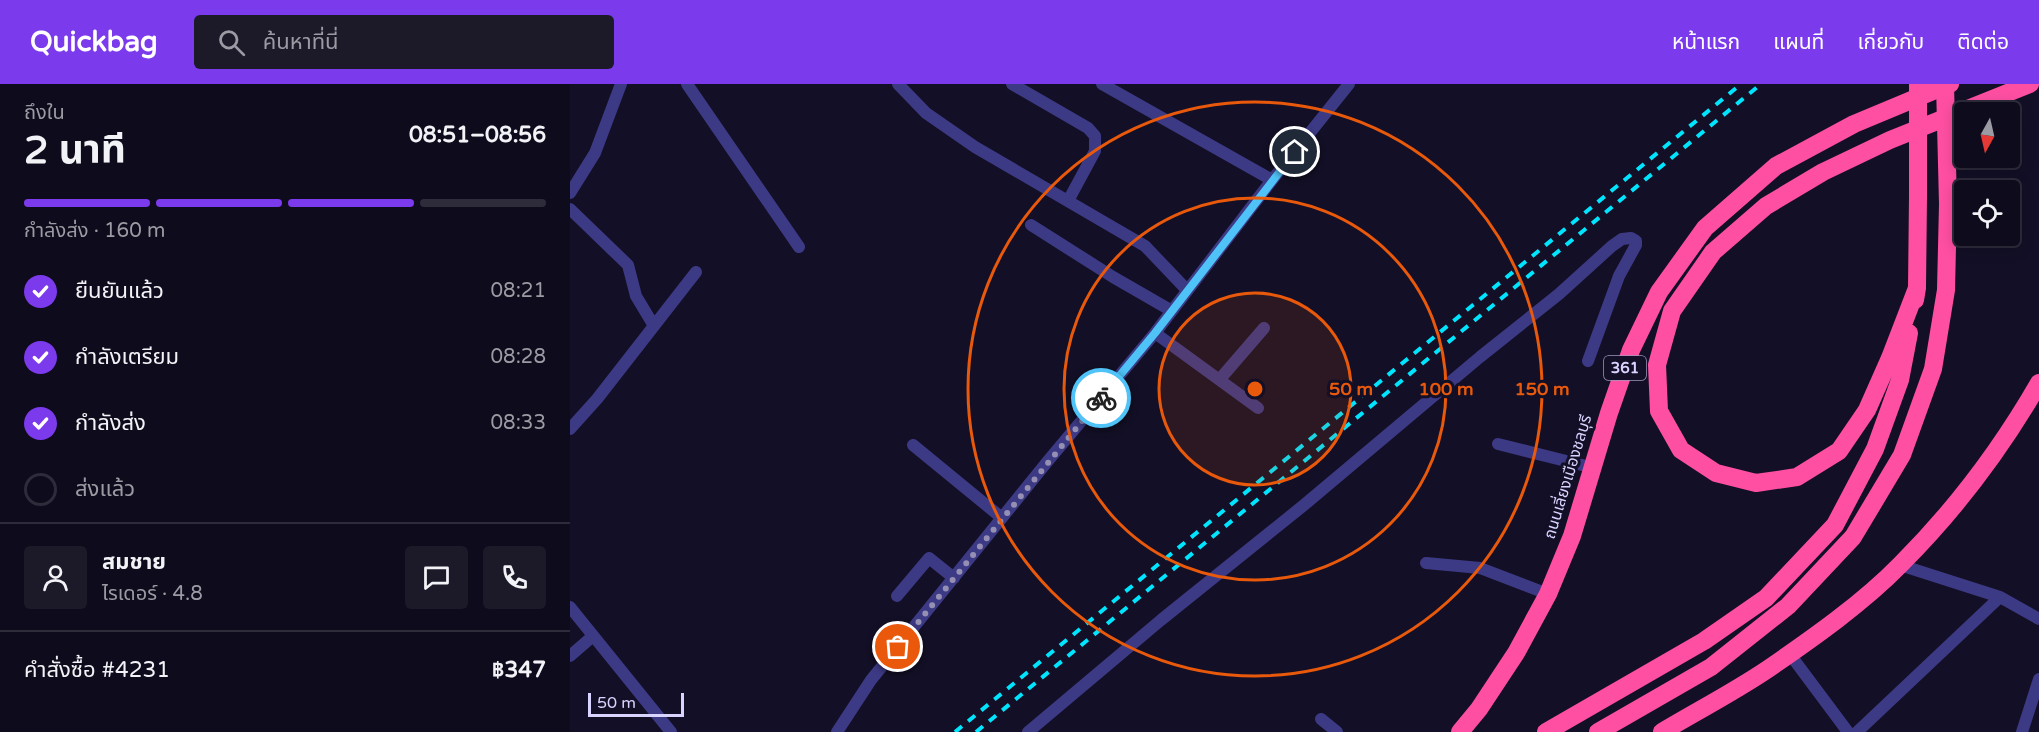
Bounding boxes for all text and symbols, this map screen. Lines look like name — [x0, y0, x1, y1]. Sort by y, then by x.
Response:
search box — [194, 15, 614, 69]
text: Quickbag — [30, 25, 158, 59]
icon: search — [215, 26, 248, 59]
text: ค้นหาที่นี่ — [263, 29, 339, 55]
text: หน้าแรก — [1672, 30, 1740, 55]
text: แผนที่ — [1773, 30, 1824, 55]
text: เกี่ยวกับ — [1857, 30, 1924, 55]
text: ติดต่อ — [1957, 30, 2009, 55]
text: ถึงใน — [24, 101, 65, 125]
north arrow — [1954, 102, 2020, 168]
map controls — [1954, 102, 2020, 246]
text: 08:51–08:56 — [409, 122, 546, 148]
pin — [1269, 126, 1320, 177]
text: 2 นาที — [24, 127, 126, 174]
icon: home — [1278, 135, 1311, 168]
button: locate — [1954, 180, 2020, 246]
text: กำลังส่ง · 160 m — [24, 219, 165, 243]
icon: check — [24, 275, 57, 308]
text: ยืนยันแล้ว — [75, 278, 164, 304]
text: 08:21 — [491, 279, 546, 303]
icon: check — [24, 341, 57, 374]
text: กำลังเตรียม — [75, 344, 179, 370]
text: 08:28 — [491, 345, 546, 369]
road number: 361 — [1604, 356, 1646, 380]
courier — [1071, 368, 1131, 428]
text: 50 m — [1329, 378, 1373, 400]
text: 100 m — [1418, 378, 1474, 400]
text: 150 m — [1514, 378, 1570, 400]
centre of rings — [1245, 379, 1265, 399]
icon: bike — [1085, 382, 1118, 415]
icon: check — [24, 407, 57, 440]
text: กำลังส่ง — [75, 410, 146, 436]
text: 08:33 — [491, 411, 546, 435]
street label: ถนนเลี่ยงเมืองชลบุรี — [1538, 412, 1596, 542]
text: ส่งแล้ว — [75, 476, 135, 502]
button: person — [24, 546, 87, 609]
button: chat — [405, 546, 468, 609]
button: phone — [483, 546, 546, 609]
text: สมชาย — [102, 549, 166, 575]
text: ไรเดอร์ · 4.8 — [102, 582, 203, 606]
pin — [872, 621, 923, 672]
icon: bag — [881, 630, 914, 663]
text: คำสั่งซื้อ #4231 — [24, 657, 170, 683]
text: ฿347 — [492, 657, 546, 683]
scale bar — [588, 690, 684, 718]
text: 50 m — [597, 693, 636, 713]

